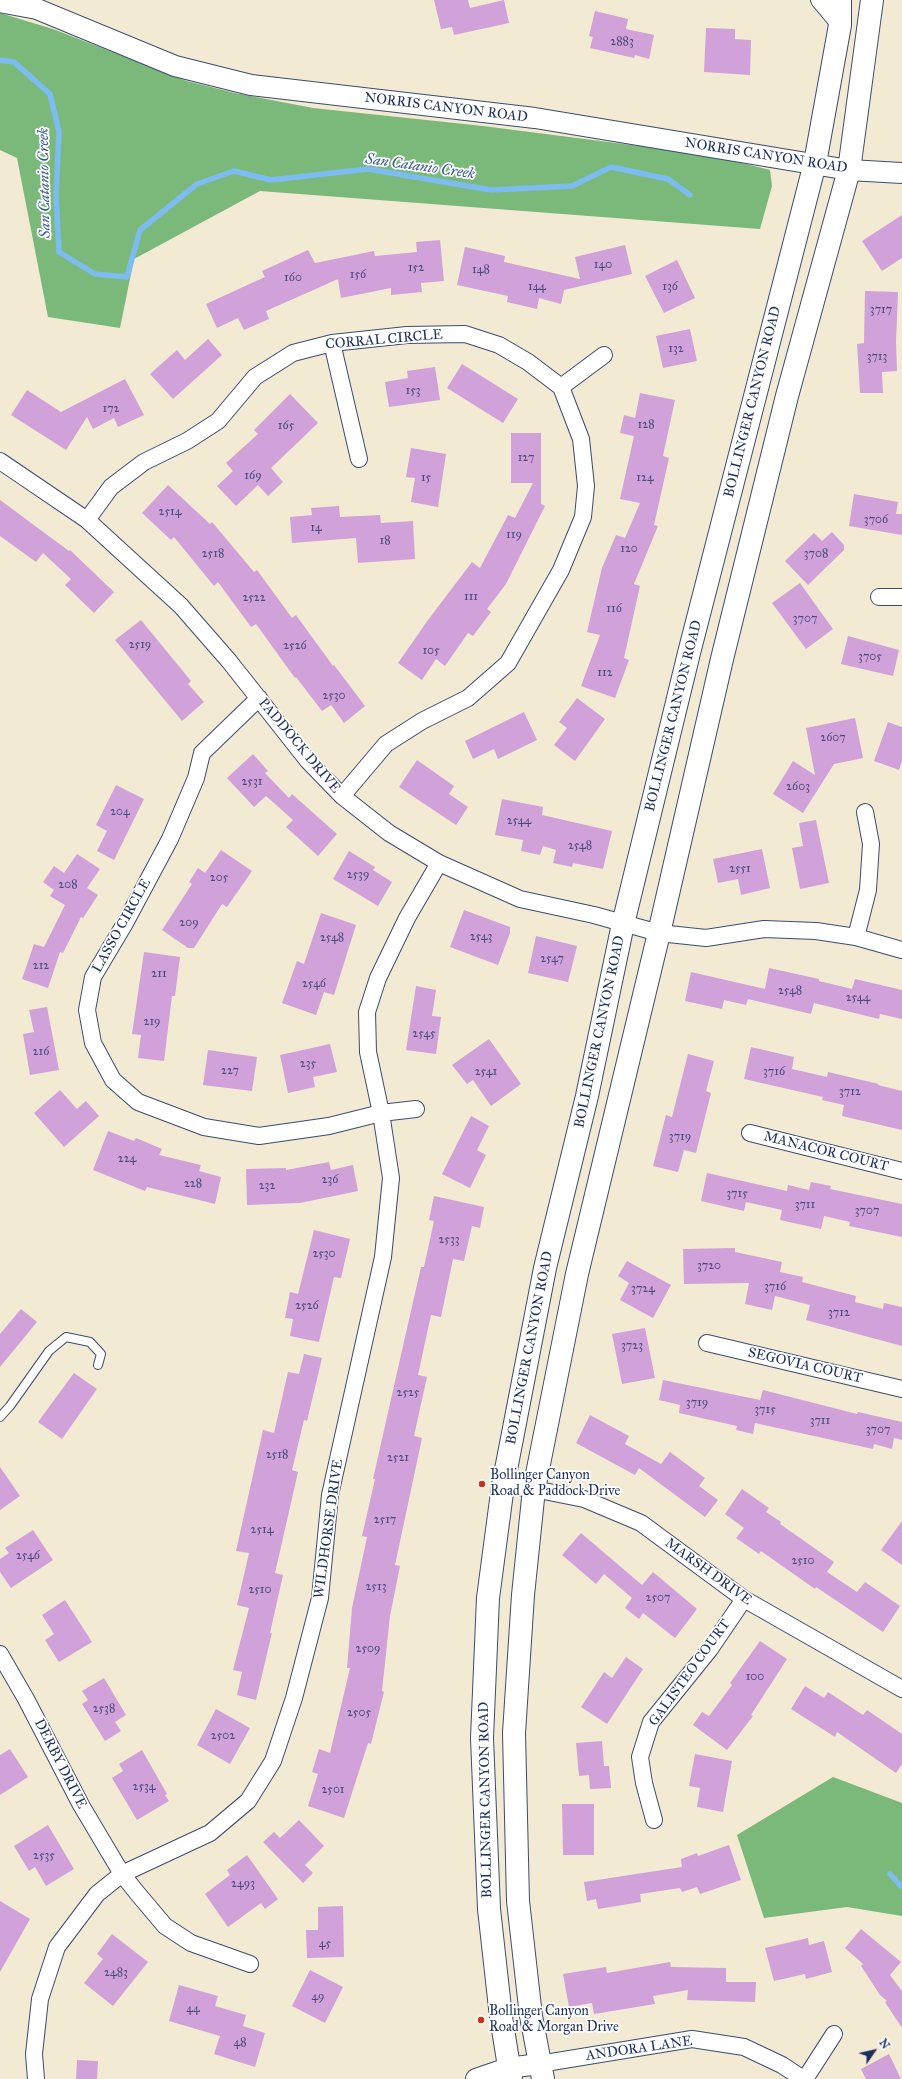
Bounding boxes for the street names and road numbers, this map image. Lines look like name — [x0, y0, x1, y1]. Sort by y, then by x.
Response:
street label: NORRIS CANYON ROAD — [363, 90, 529, 126]
street label: NORRIS CANYON ROAD — [684, 135, 848, 177]
street label: BOLLINGER CANYON ROAD — [721, 305, 785, 499]
street label: CORRAL CIRCLE — [325, 327, 443, 353]
street label: BOLLINGER CANYON ROAD — [642, 619, 706, 813]
street label: PADDOCK DRIVE — [254, 695, 344, 797]
street label: LASSO CIRCLE — [89, 876, 155, 976]
street label: BOLLINGER CANYON ROAD — [571, 934, 629, 1130]
street label: MANACOR COURT — [762, 1128, 890, 1176]
street label: BOLLINGER CANYON ROAD — [503, 1250, 557, 1446]
street label: SEGOVIA COURT — [746, 1345, 864, 1387]
street label: WILDHORSE DRIVE — [311, 1458, 347, 1600]
street label: MARSH DRIVE — [661, 1535, 755, 1609]
street label: GALISTEO COURT — [646, 1616, 734, 1730]
street label: BOLLINGER CANYON ROAD — [476, 1702, 496, 1898]
street label: DERBY DRIVE — [30, 1716, 90, 1812]
street label: ANDORA LANE — [585, 2033, 693, 2065]

